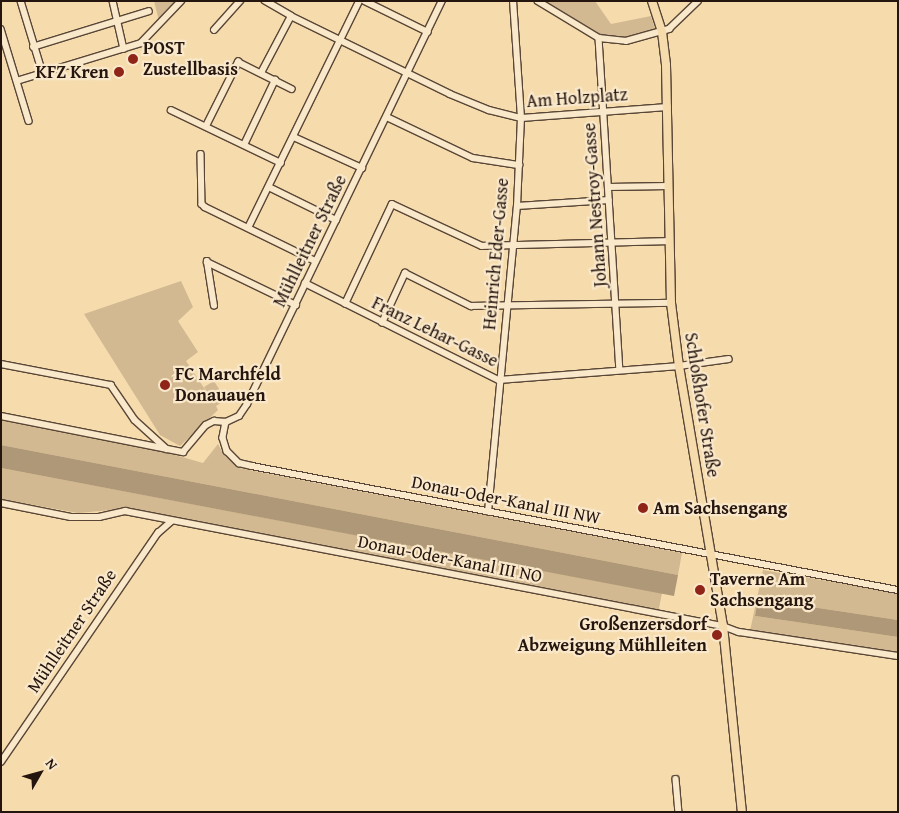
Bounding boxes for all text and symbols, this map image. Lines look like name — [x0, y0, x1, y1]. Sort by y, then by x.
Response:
place label: POST Zustellbasis — [143, 38, 238, 80]
marker: POST Zustellbasis — [127, 53, 139, 65]
place label: KFZ Kren — [36, 61, 109, 83]
marker: KFZ Kren — [113, 66, 125, 78]
street label: Am Holzplatz — [526, 84, 628, 112]
street label: Johann Nestroy-Gasse — [578, 122, 612, 288]
street label: Mühlleitner Straße — [269, 171, 351, 311]
street label: Heinrich Eder-Gasse — [479, 177, 513, 331]
street label: Franz Lehar-Gasse — [368, 292, 502, 372]
street label: Schloßhofer Straße — [680, 331, 724, 479]
place label: FC Marchfeld Donauauen — [175, 364, 281, 406]
marker: FC Marchfeld Donauauen — [159, 379, 171, 391]
street label: Donau-Oder-Kanal III NW — [410, 471, 602, 529]
place label: Am Sachsengang — [653, 497, 787, 519]
marker: Am Sachsengang — [637, 502, 649, 514]
street label: Donau-Oder-Kanal III NO — [356, 531, 544, 587]
street label: Mühlleitner Straße — [23, 565, 121, 697]
place label: Taverne Am Sachsengang — [710, 569, 813, 612]
marker: Taverne Am Sachsengang — [694, 584, 706, 596]
place label: Großenzersdorf Abzweigung Mühlleiten — [518, 614, 707, 656]
marker: Großenzersdorf Abzweigung Mühlleiten — [711, 629, 723, 641]
north arrow — [15, 748, 65, 798]
text: N — [41, 754, 63, 774]

